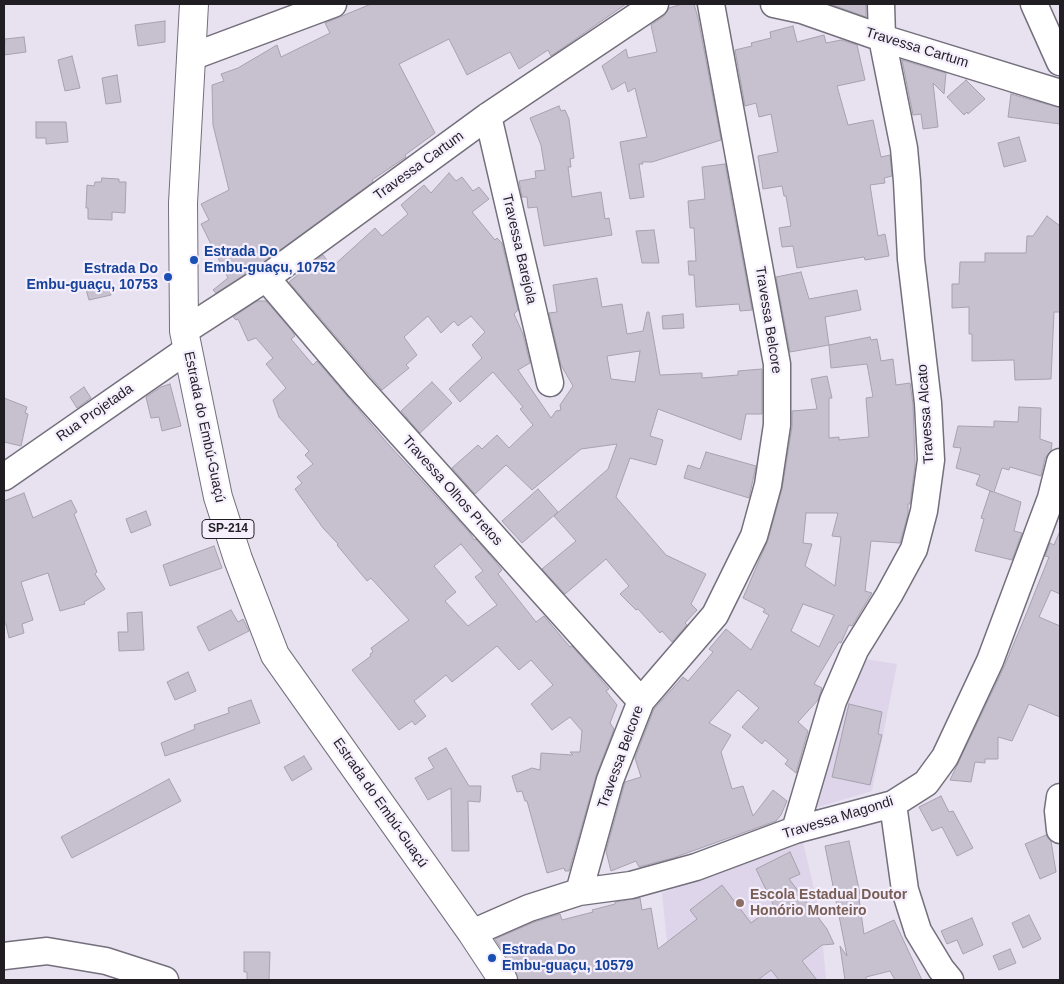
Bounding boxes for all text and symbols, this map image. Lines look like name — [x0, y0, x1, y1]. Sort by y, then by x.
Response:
street label: Travessa Cartum — [863, 24, 971, 72]
street label: Travessa Cartum — [371, 128, 467, 204]
street label: Travessa Barejola — [498, 192, 540, 306]
place label: Estrada Do Embu-guaçu, 10752 — [204, 244, 335, 276]
marker: Estrada Do Embu-guaçu, 10752 — [188, 254, 200, 266]
place label: Estrada Do Embu-guaçu, 10753 — [27, 261, 158, 294]
street label: Travessa Belcore — [751, 265, 785, 375]
marker: Estrada Do Embu-guaçu, 10753 — [162, 271, 174, 283]
street label: Estrada do Embú-Guaçú — [180, 350, 228, 504]
street label: Travessa Alcato — [914, 364, 938, 464]
street label: Rua Projetada — [54, 380, 136, 446]
street label: Travessa Olhos Pretos — [398, 433, 506, 549]
road number: SP-214 — [202, 520, 254, 538]
street label: Travessa Belcore — [595, 703, 647, 811]
street label: Estrada do Embú-Guaçú — [329, 735, 431, 871]
street label: Travessa Magondi — [781, 793, 895, 843]
place label: Escola Estadual Doutor Honório Monteiro — [750, 887, 907, 920]
marker: Escola Estadual Doutor Honório Monteiro — [734, 897, 746, 909]
place label: Estrada Do Embu-guaçu, 10579 — [502, 942, 633, 974]
marker: Estrada Do Embu-guaçu, 10579 — [486, 952, 498, 964]

